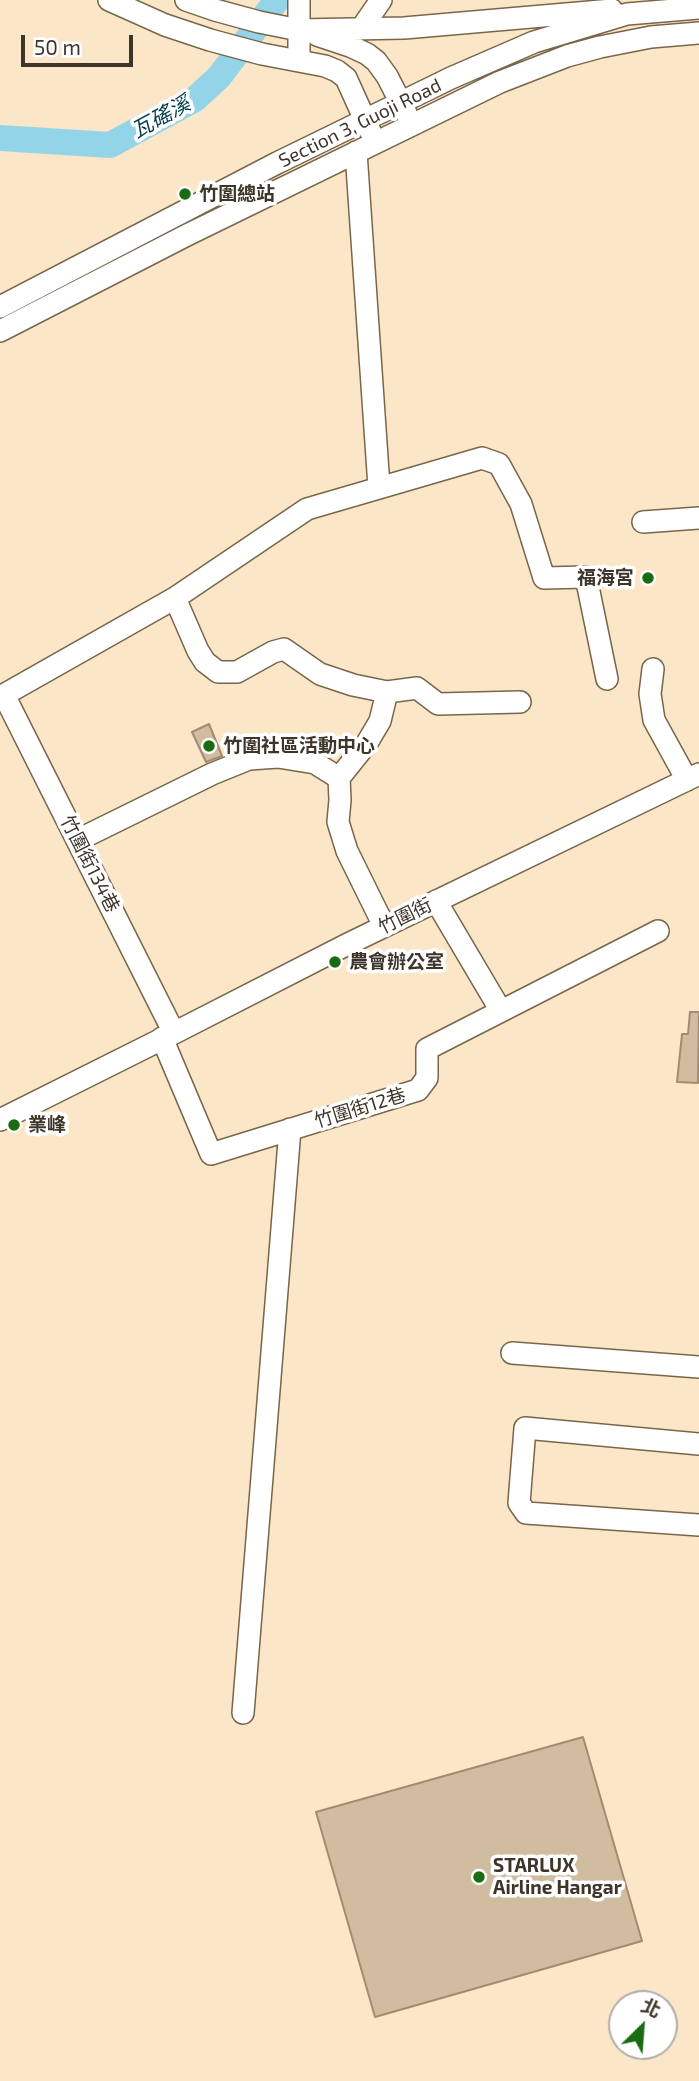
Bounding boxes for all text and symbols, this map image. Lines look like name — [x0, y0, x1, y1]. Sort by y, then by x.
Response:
scale bar — [24, 21, 136, 65]
text: 50 m — [34, 34, 81, 59]
street label: Section 3, Guoji Road — [275, 74, 445, 172]
water label: 瓦磘溪 — [127, 91, 195, 143]
place label: 竹圍總站 — [199, 183, 275, 205]
marker: 竹圍總站 — [177, 186, 193, 202]
place label: 福海宮 — [577, 567, 634, 589]
marker: 福海宮 — [640, 570, 656, 586]
place label: 竹圍社區活動中心 — [223, 735, 375, 757]
marker: 竹圍社區活動中心 — [201, 738, 217, 754]
street label: 竹圍街134巷 — [56, 812, 124, 916]
street label: 竹圍街 — [374, 893, 436, 939]
place label: 農會辦公室 — [349, 951, 444, 973]
marker: 農會辦公室 — [327, 954, 343, 970]
street label: 竹圍街12巷 — [312, 1083, 408, 1133]
place label: 業峰 — [28, 1114, 66, 1136]
marker: 業峰 — [6, 1117, 22, 1133]
place label: STARLUX Airline Hangar — [493, 1855, 622, 1899]
marker: STARLUX Airline Hangar — [471, 1869, 487, 1885]
north arrow — [608, 1990, 678, 2060]
text: 北 — [638, 1993, 665, 2022]

